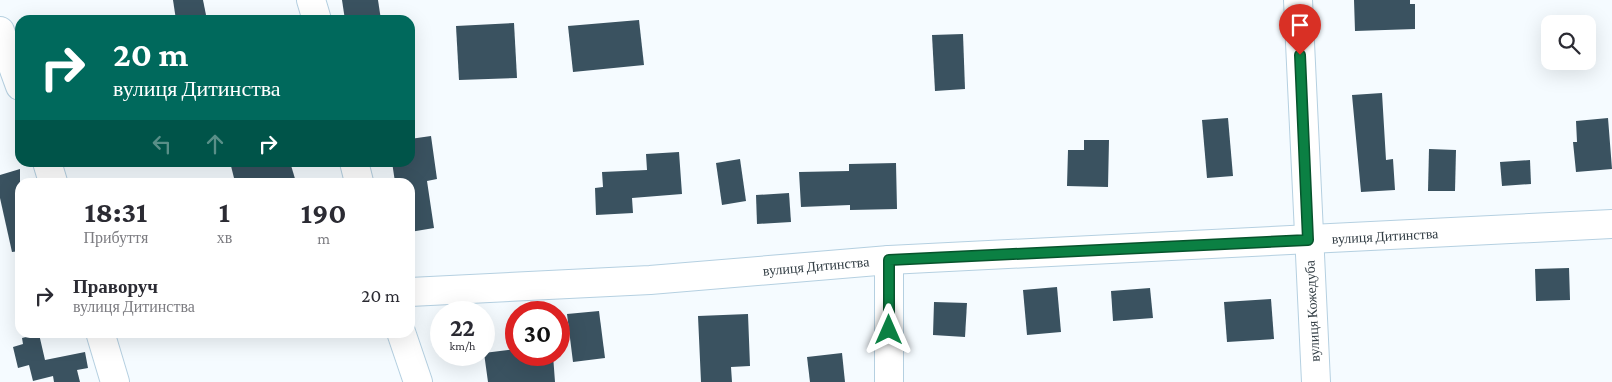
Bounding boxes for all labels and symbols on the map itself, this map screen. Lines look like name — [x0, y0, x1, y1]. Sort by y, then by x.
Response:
pin — [1279, 4, 1321, 55]
street label: вулиця Дитинства — [1331, 225, 1439, 247]
street label: вулиця Дитинства — [762, 253, 871, 279]
street label: вулиця Кожедуба — [1301, 259, 1323, 362]
speed limit sign: 30 — [505, 301, 570, 366]
position arrow — [862, 303, 914, 355]

